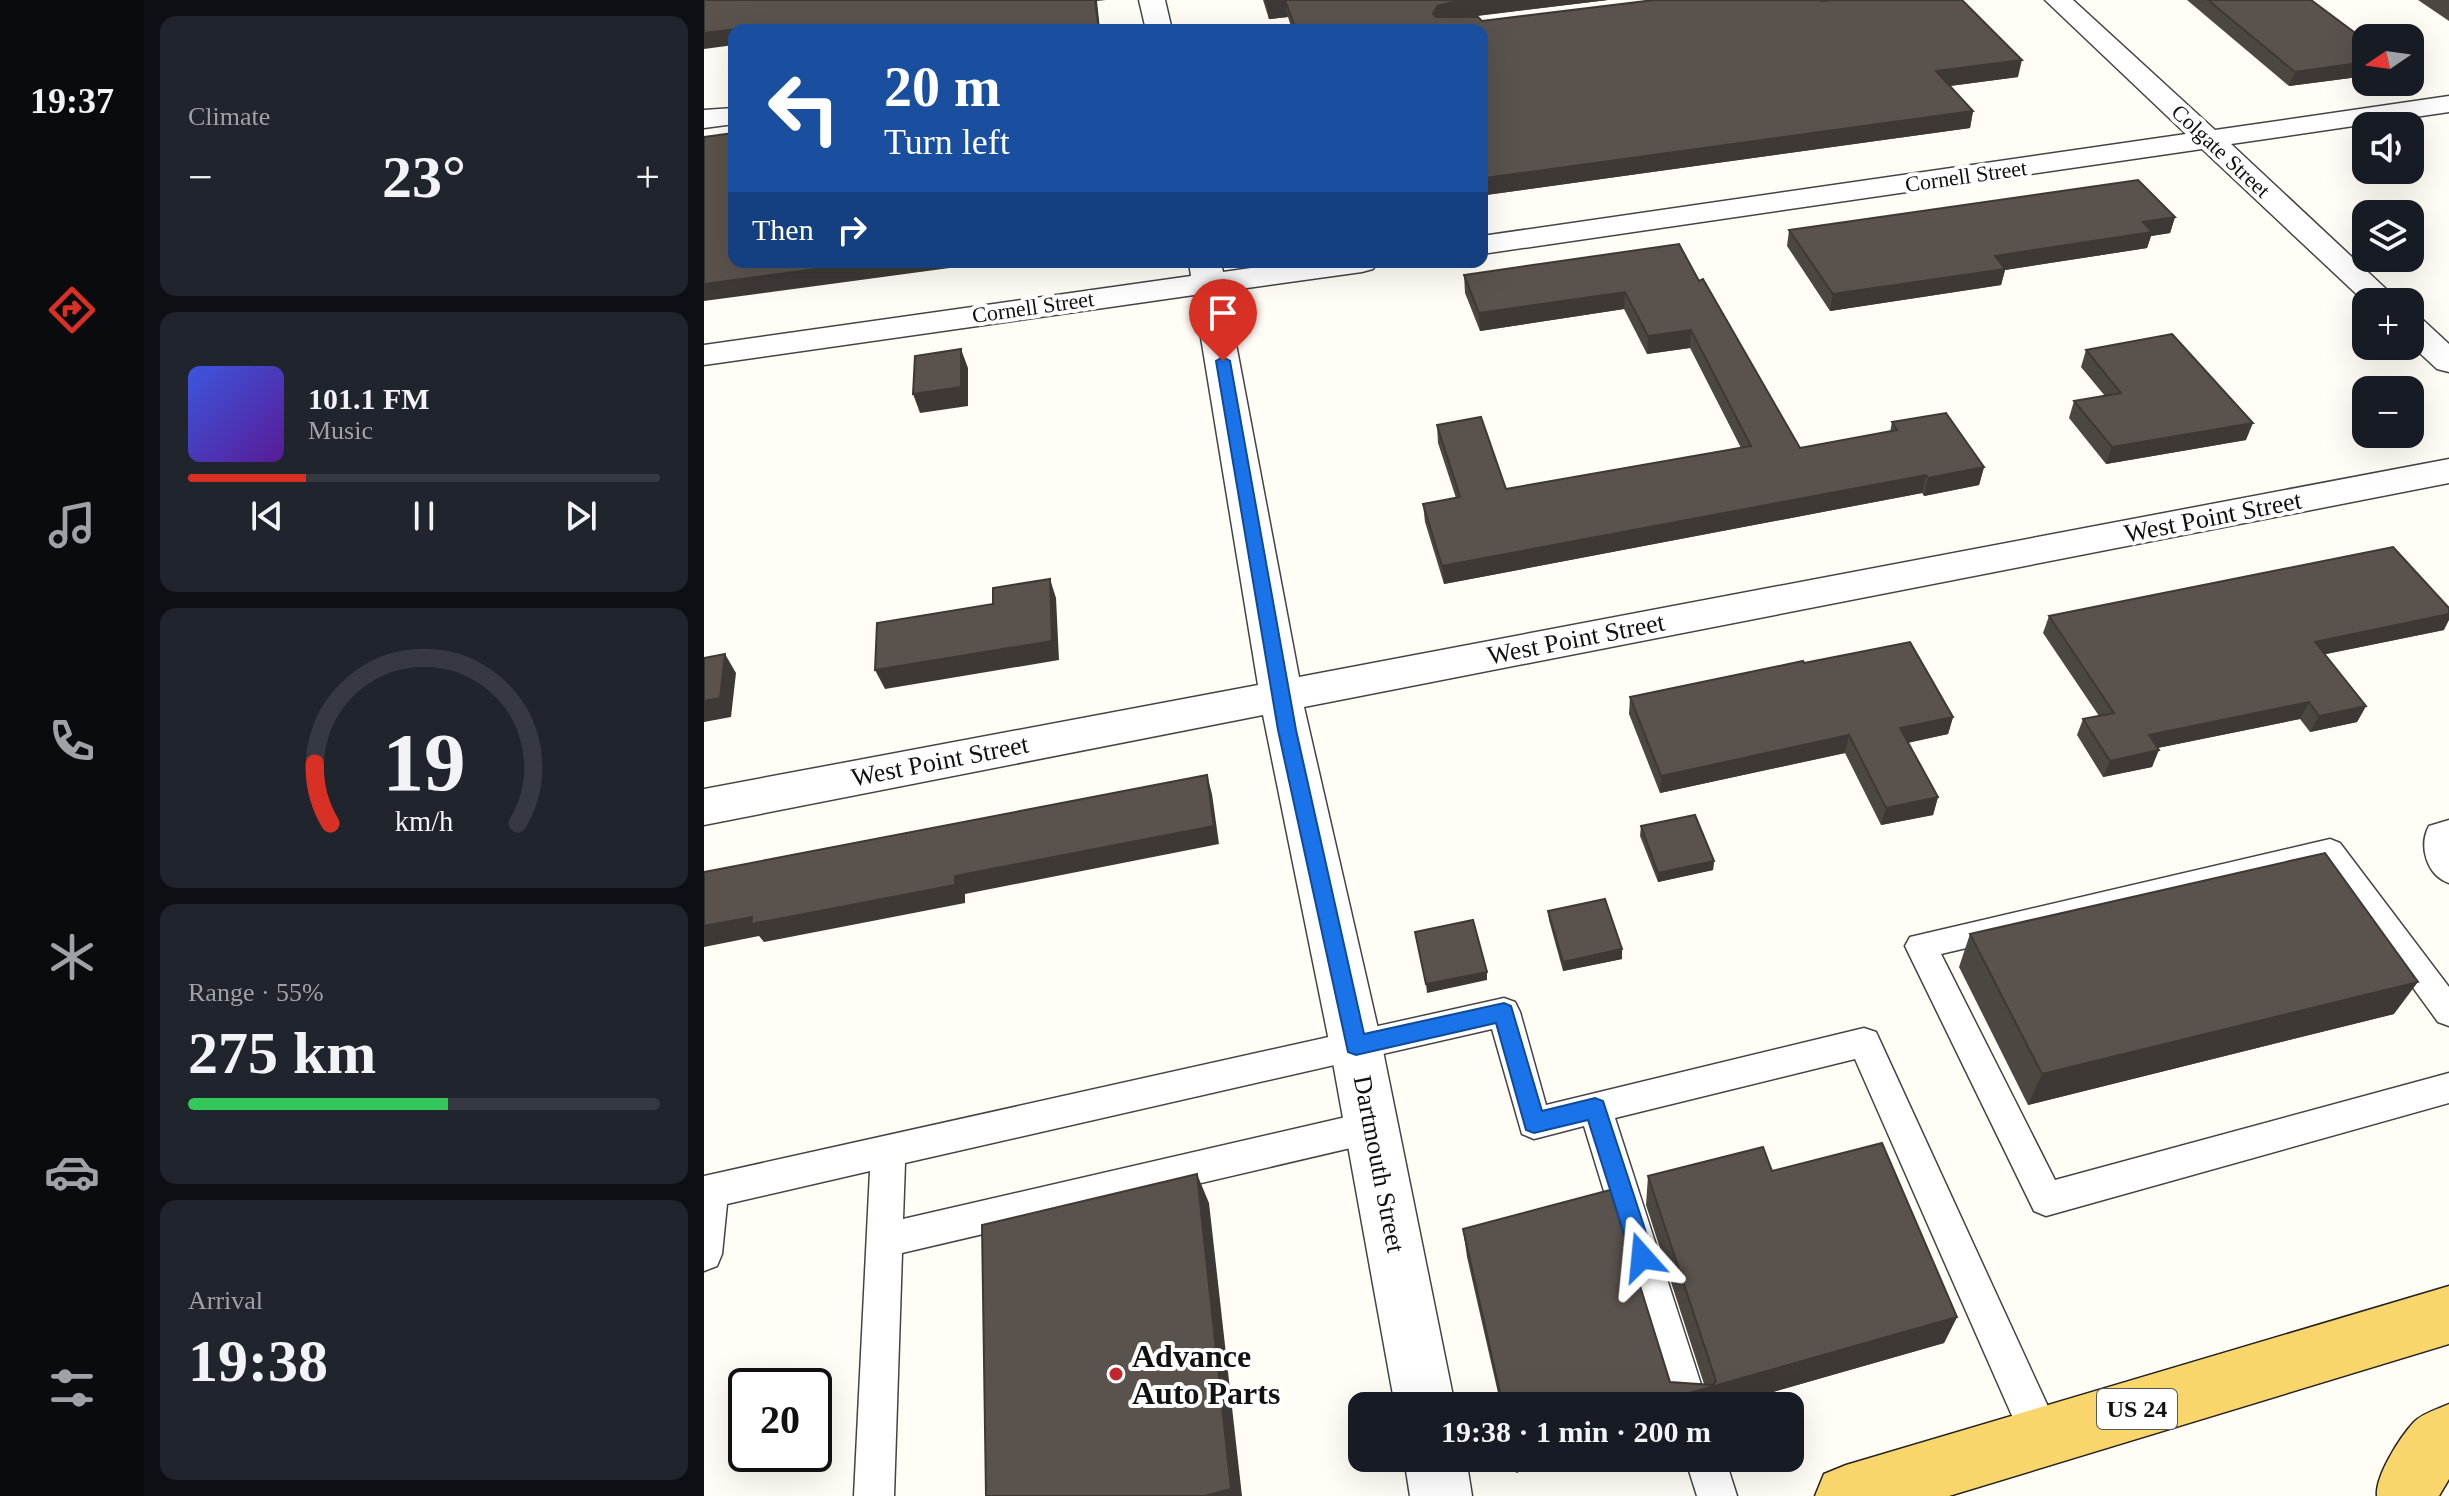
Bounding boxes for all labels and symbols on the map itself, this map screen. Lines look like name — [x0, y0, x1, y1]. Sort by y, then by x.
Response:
north arrow — [2352, 24, 2424, 96]
street label: Colgate Street — [2167, 99, 2275, 203]
street label: Cornell Street — [1903, 155, 2029, 197]
pin — [1189, 279, 1257, 361]
street label: Cornell Street — [970, 286, 1096, 328]
street label: West Point Street — [2122, 485, 2305, 548]
street label: West Point Street — [1485, 607, 1668, 670]
street label: West Point Street — [849, 729, 1032, 792]
street label: Dartmouth Street — [1348, 1073, 1411, 1256]
position arrow — [1600, 1215, 1684, 1299]
place label: Advance Auto Parts — [1132, 1338, 1280, 1411]
marker: Advance Auto Parts — [1107, 1365, 1125, 1383]
speed limit sign: 20 — [728, 1368, 832, 1472]
road number: US 24 — [2097, 1389, 2177, 1429]

